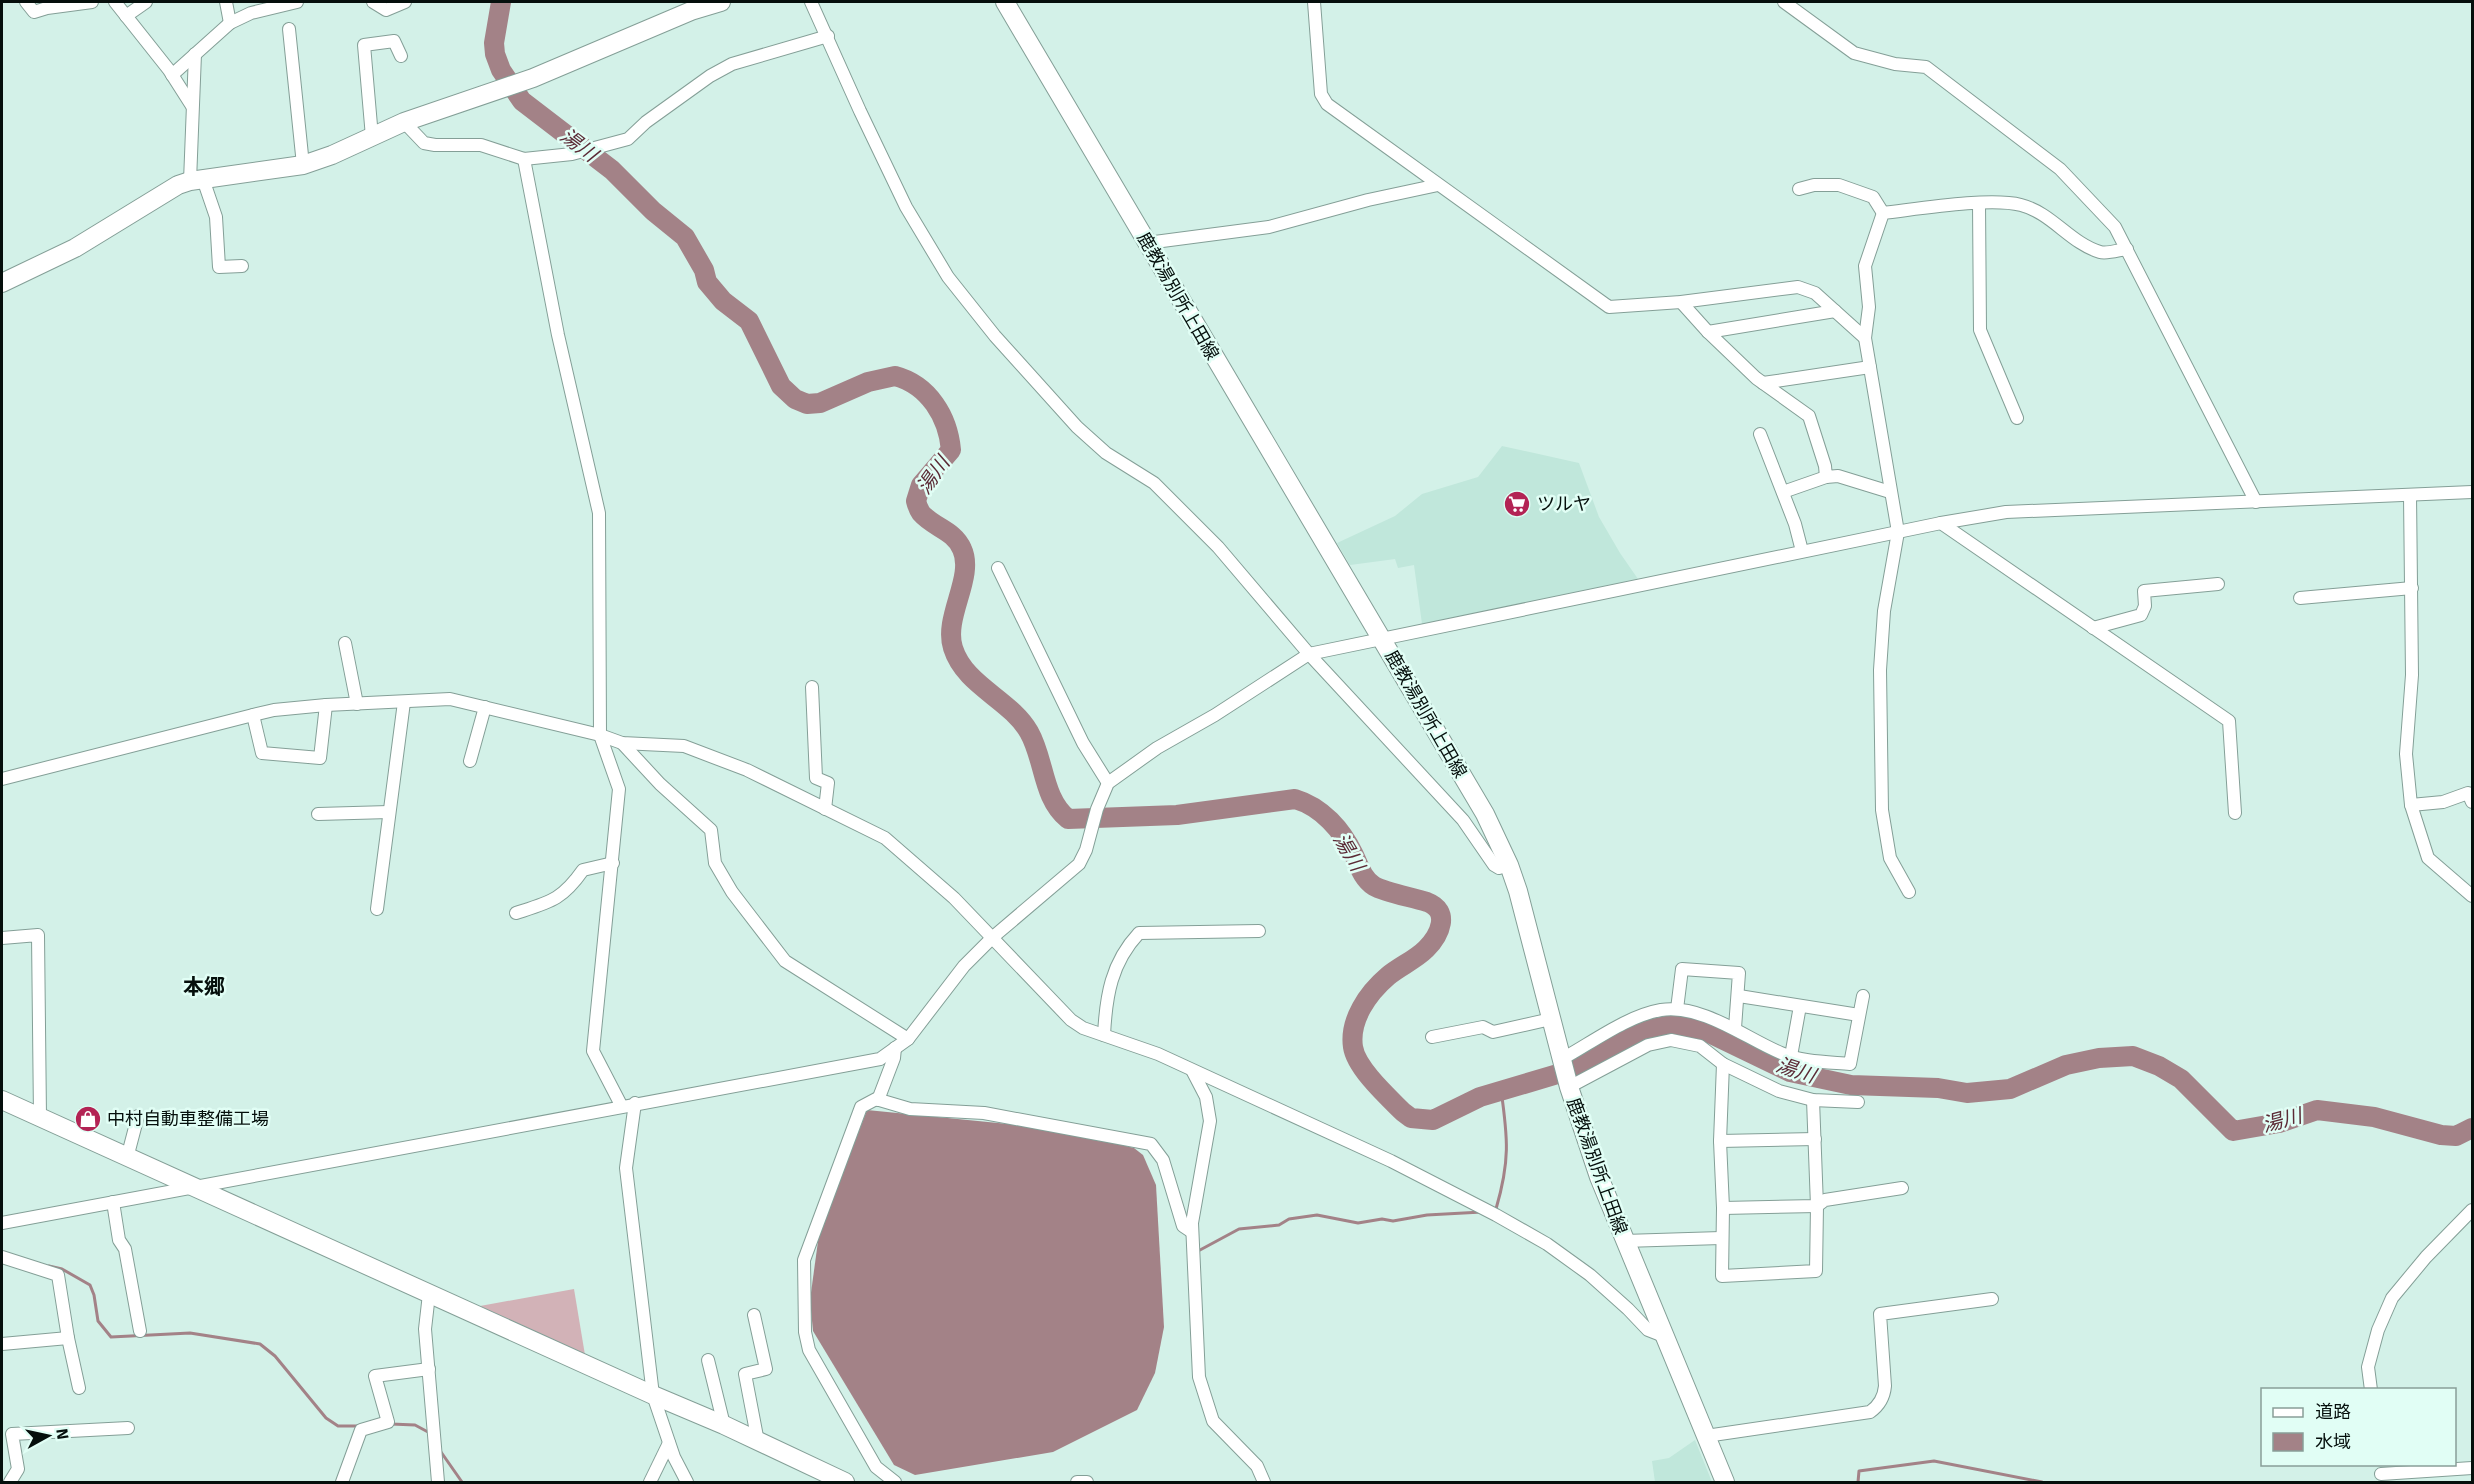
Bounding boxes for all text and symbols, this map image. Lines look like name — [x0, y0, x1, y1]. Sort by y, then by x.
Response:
water label: 湯川 — [555, 123, 604, 169]
street label: 鹿教湯別所上田線 — [1132, 228, 1224, 364]
water label: 湯川 — [912, 450, 956, 499]
supermarket icon: ツルヤ — [1502, 489, 1532, 519]
place label: ツルヤ — [1537, 493, 1591, 515]
street label: 鹿教湯別所上田線 — [1380, 646, 1472, 782]
water label: 湯川 — [1328, 829, 1371, 878]
district label: 本郷 — [183, 974, 225, 1000]
water label: 湯川 — [1773, 1052, 1821, 1089]
street label: 鹿教湯別所上田線 — [1562, 1095, 1632, 1237]
water label: 湯川 — [2260, 1103, 2307, 1138]
shop icon: 中村自動車整備工場 — [73, 1104, 103, 1134]
place label: 中村自動車整備工場 — [107, 1108, 269, 1130]
legend — [2261, 1388, 2456, 1466]
text: 道路 — [2315, 1401, 2351, 1423]
north arrow — [18, 1406, 78, 1466]
text: N — [51, 1427, 73, 1441]
text: 水域 — [2315, 1431, 2351, 1453]

